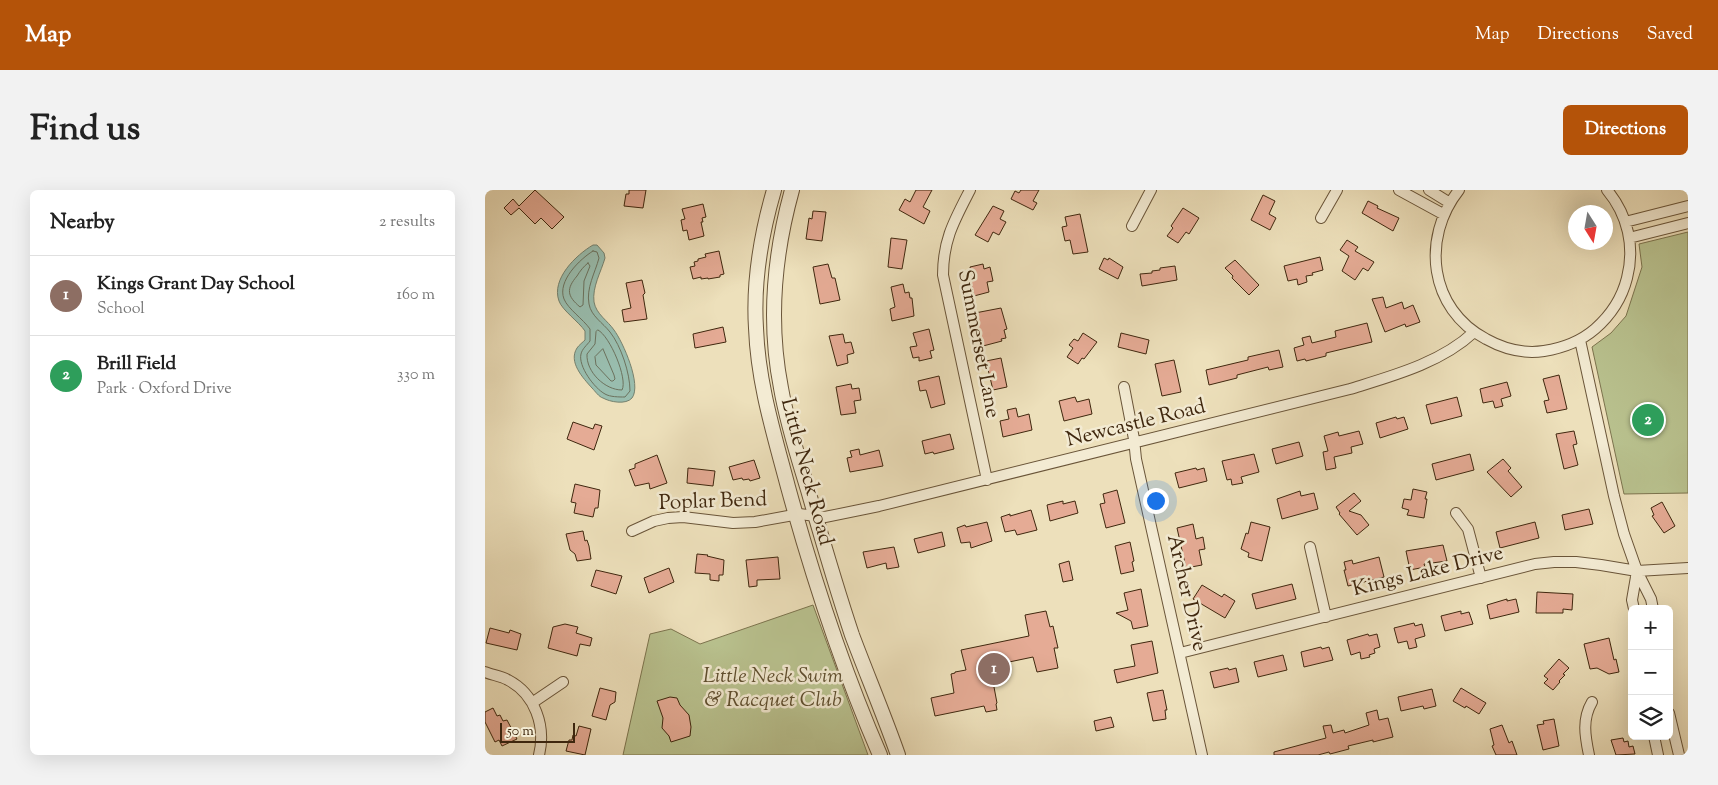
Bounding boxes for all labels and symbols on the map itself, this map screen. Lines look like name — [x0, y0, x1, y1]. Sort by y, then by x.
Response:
north arrow — [1568, 205, 1613, 250]
street label: Summerset Lane — [949, 267, 1007, 421]
street label: Newcastle Road — [1063, 392, 1209, 456]
street label: Little Neck Road — [772, 395, 840, 549]
pin: 2 — [1632, 401, 1664, 439]
street label: Poplar Bend — [658, 485, 768, 519]
your location — [1143, 488, 1169, 514]
street label: Archer Drive — [1158, 532, 1214, 654]
street label: Kings Lake Drive — [1349, 539, 1507, 605]
pin: 1 — [978, 650, 1010, 688]
park label: Little Neck Swim & Racquet Club — [703, 662, 843, 716]
scale bar — [500, 720, 575, 743]

